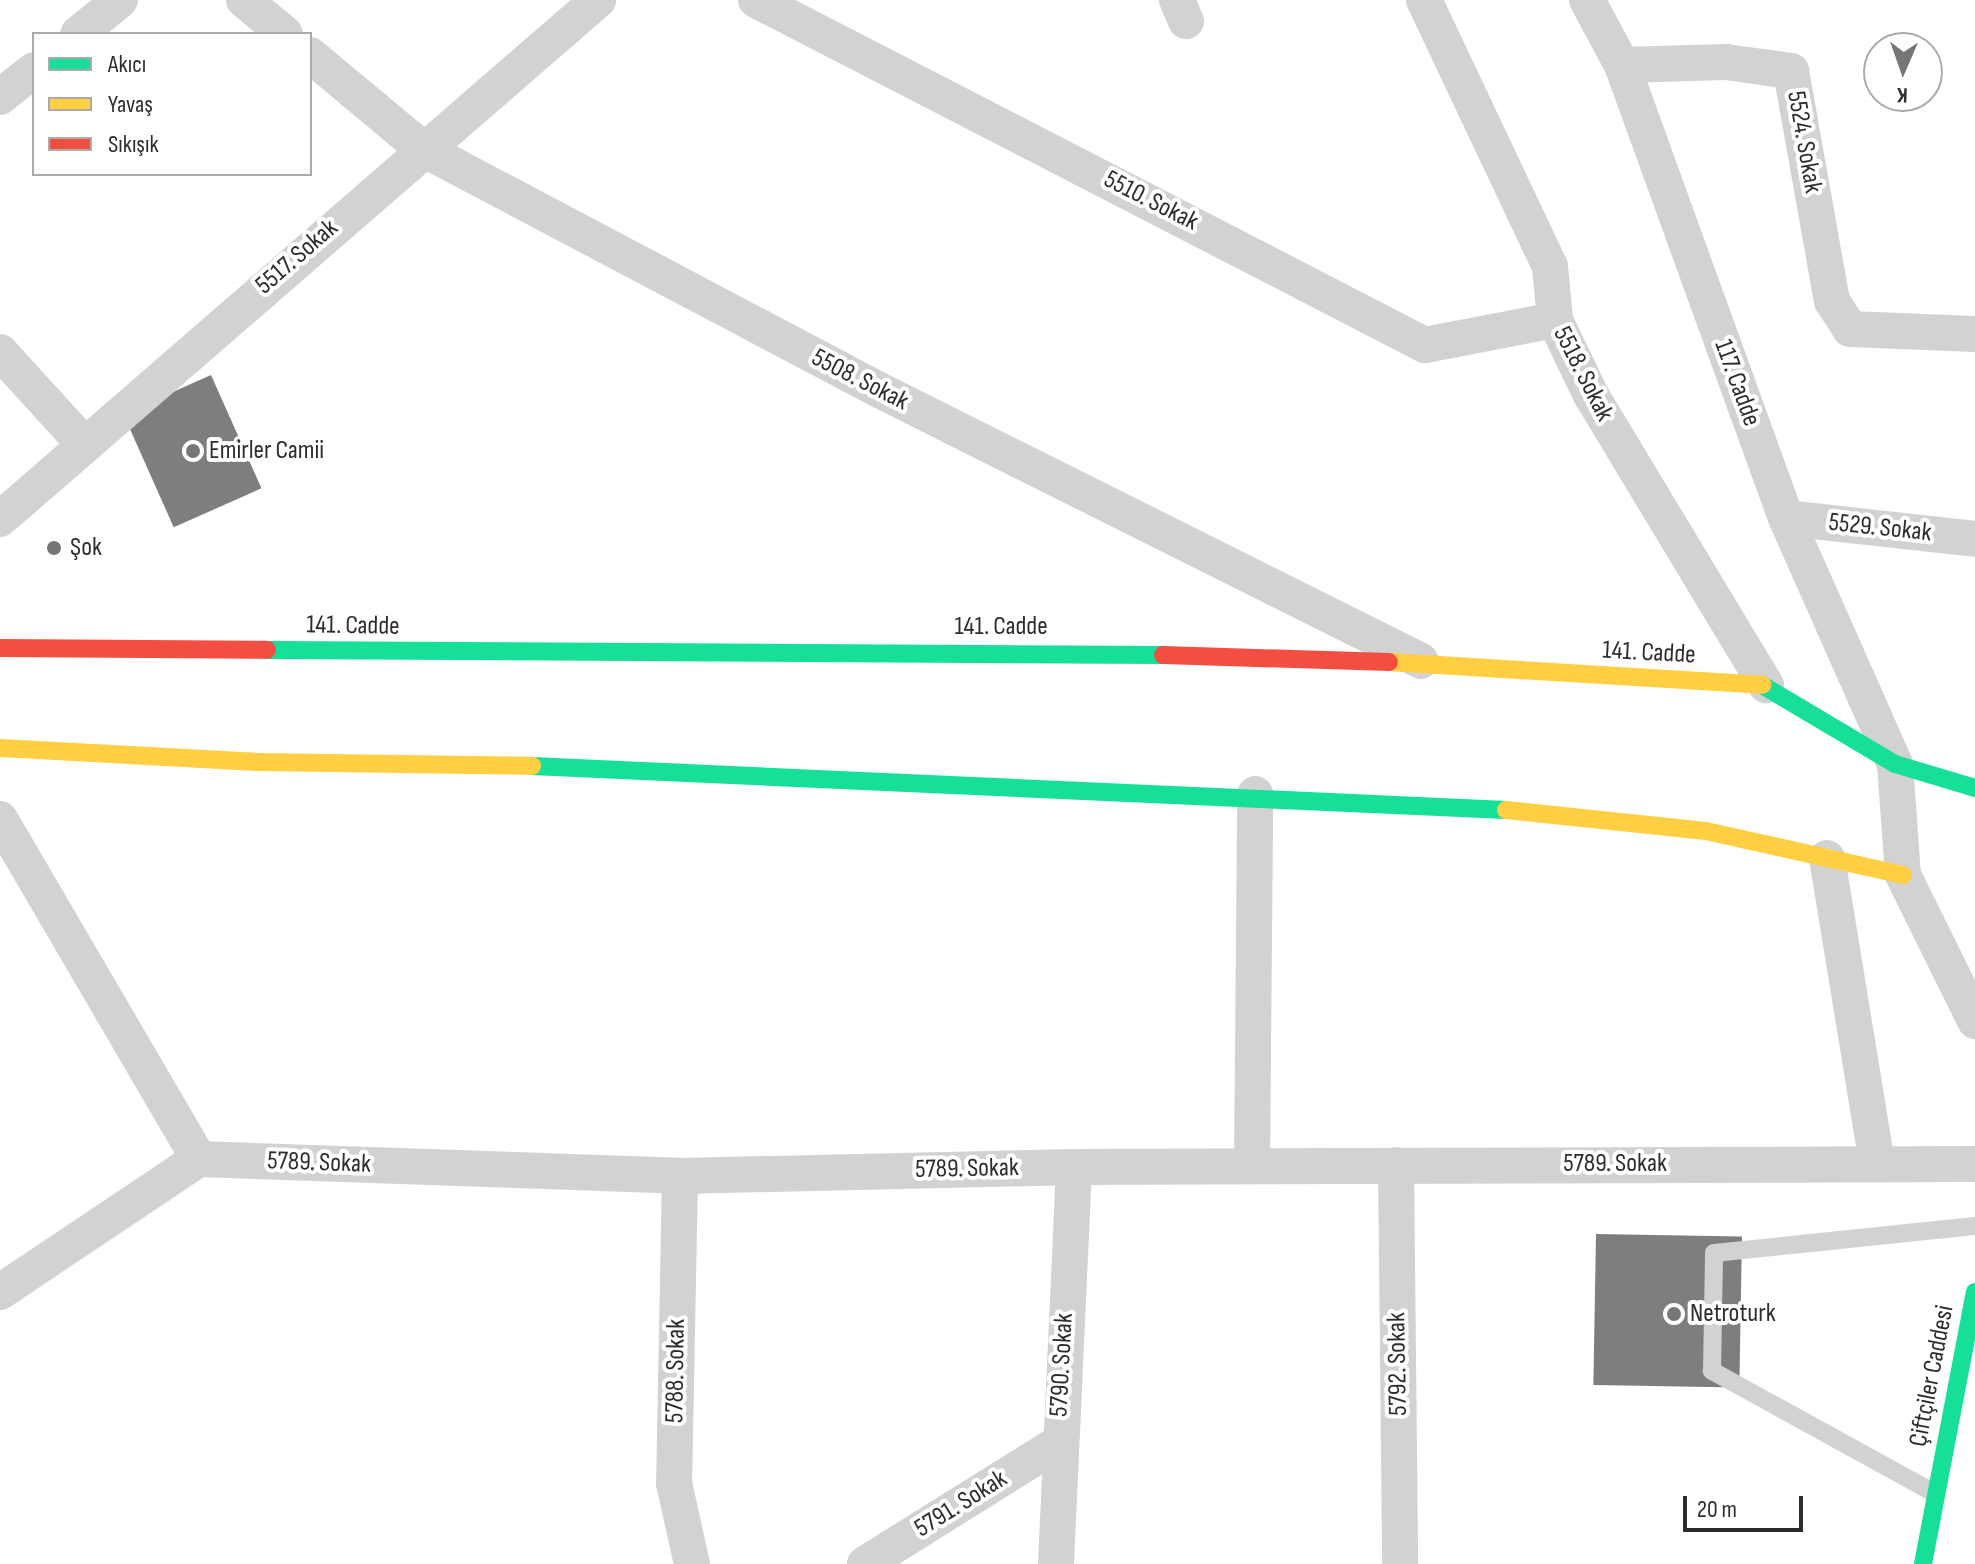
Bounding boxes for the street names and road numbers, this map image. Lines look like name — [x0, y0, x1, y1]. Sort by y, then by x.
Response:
street label: 5524. Sokak — [1780, 89, 1828, 195]
street label: 5510. Sokak — [1099, 164, 1203, 238]
street label: 5517. Sokak — [249, 213, 345, 301]
street label: 5518. Sokak — [1546, 321, 1620, 427]
street label: 117. Cadde — [1707, 336, 1767, 430]
street label: 5508. Sokak — [806, 342, 914, 418]
street label: 5529. Sokak — [1827, 507, 1933, 549]
street label: 141. Cadde — [306, 610, 400, 642]
street label: 141. Cadde — [954, 611, 1048, 643]
street label: 141. Cadde — [1602, 635, 1696, 671]
street label: 5789. Sokak — [267, 1146, 371, 1180]
street label: 5789. Sokak — [1563, 1148, 1667, 1180]
street label: 5789. Sokak — [915, 1152, 1019, 1186]
street label: Çiftçiler Caddesi — [1903, 1303, 1961, 1449]
street label: 5790. Sokak — [1044, 1312, 1080, 1418]
street label: 5792. Sokak — [1381, 1312, 1415, 1416]
street label: 5788. Sokak — [659, 1319, 693, 1423]
street label: 5791. Sokak — [909, 1464, 1013, 1544]

